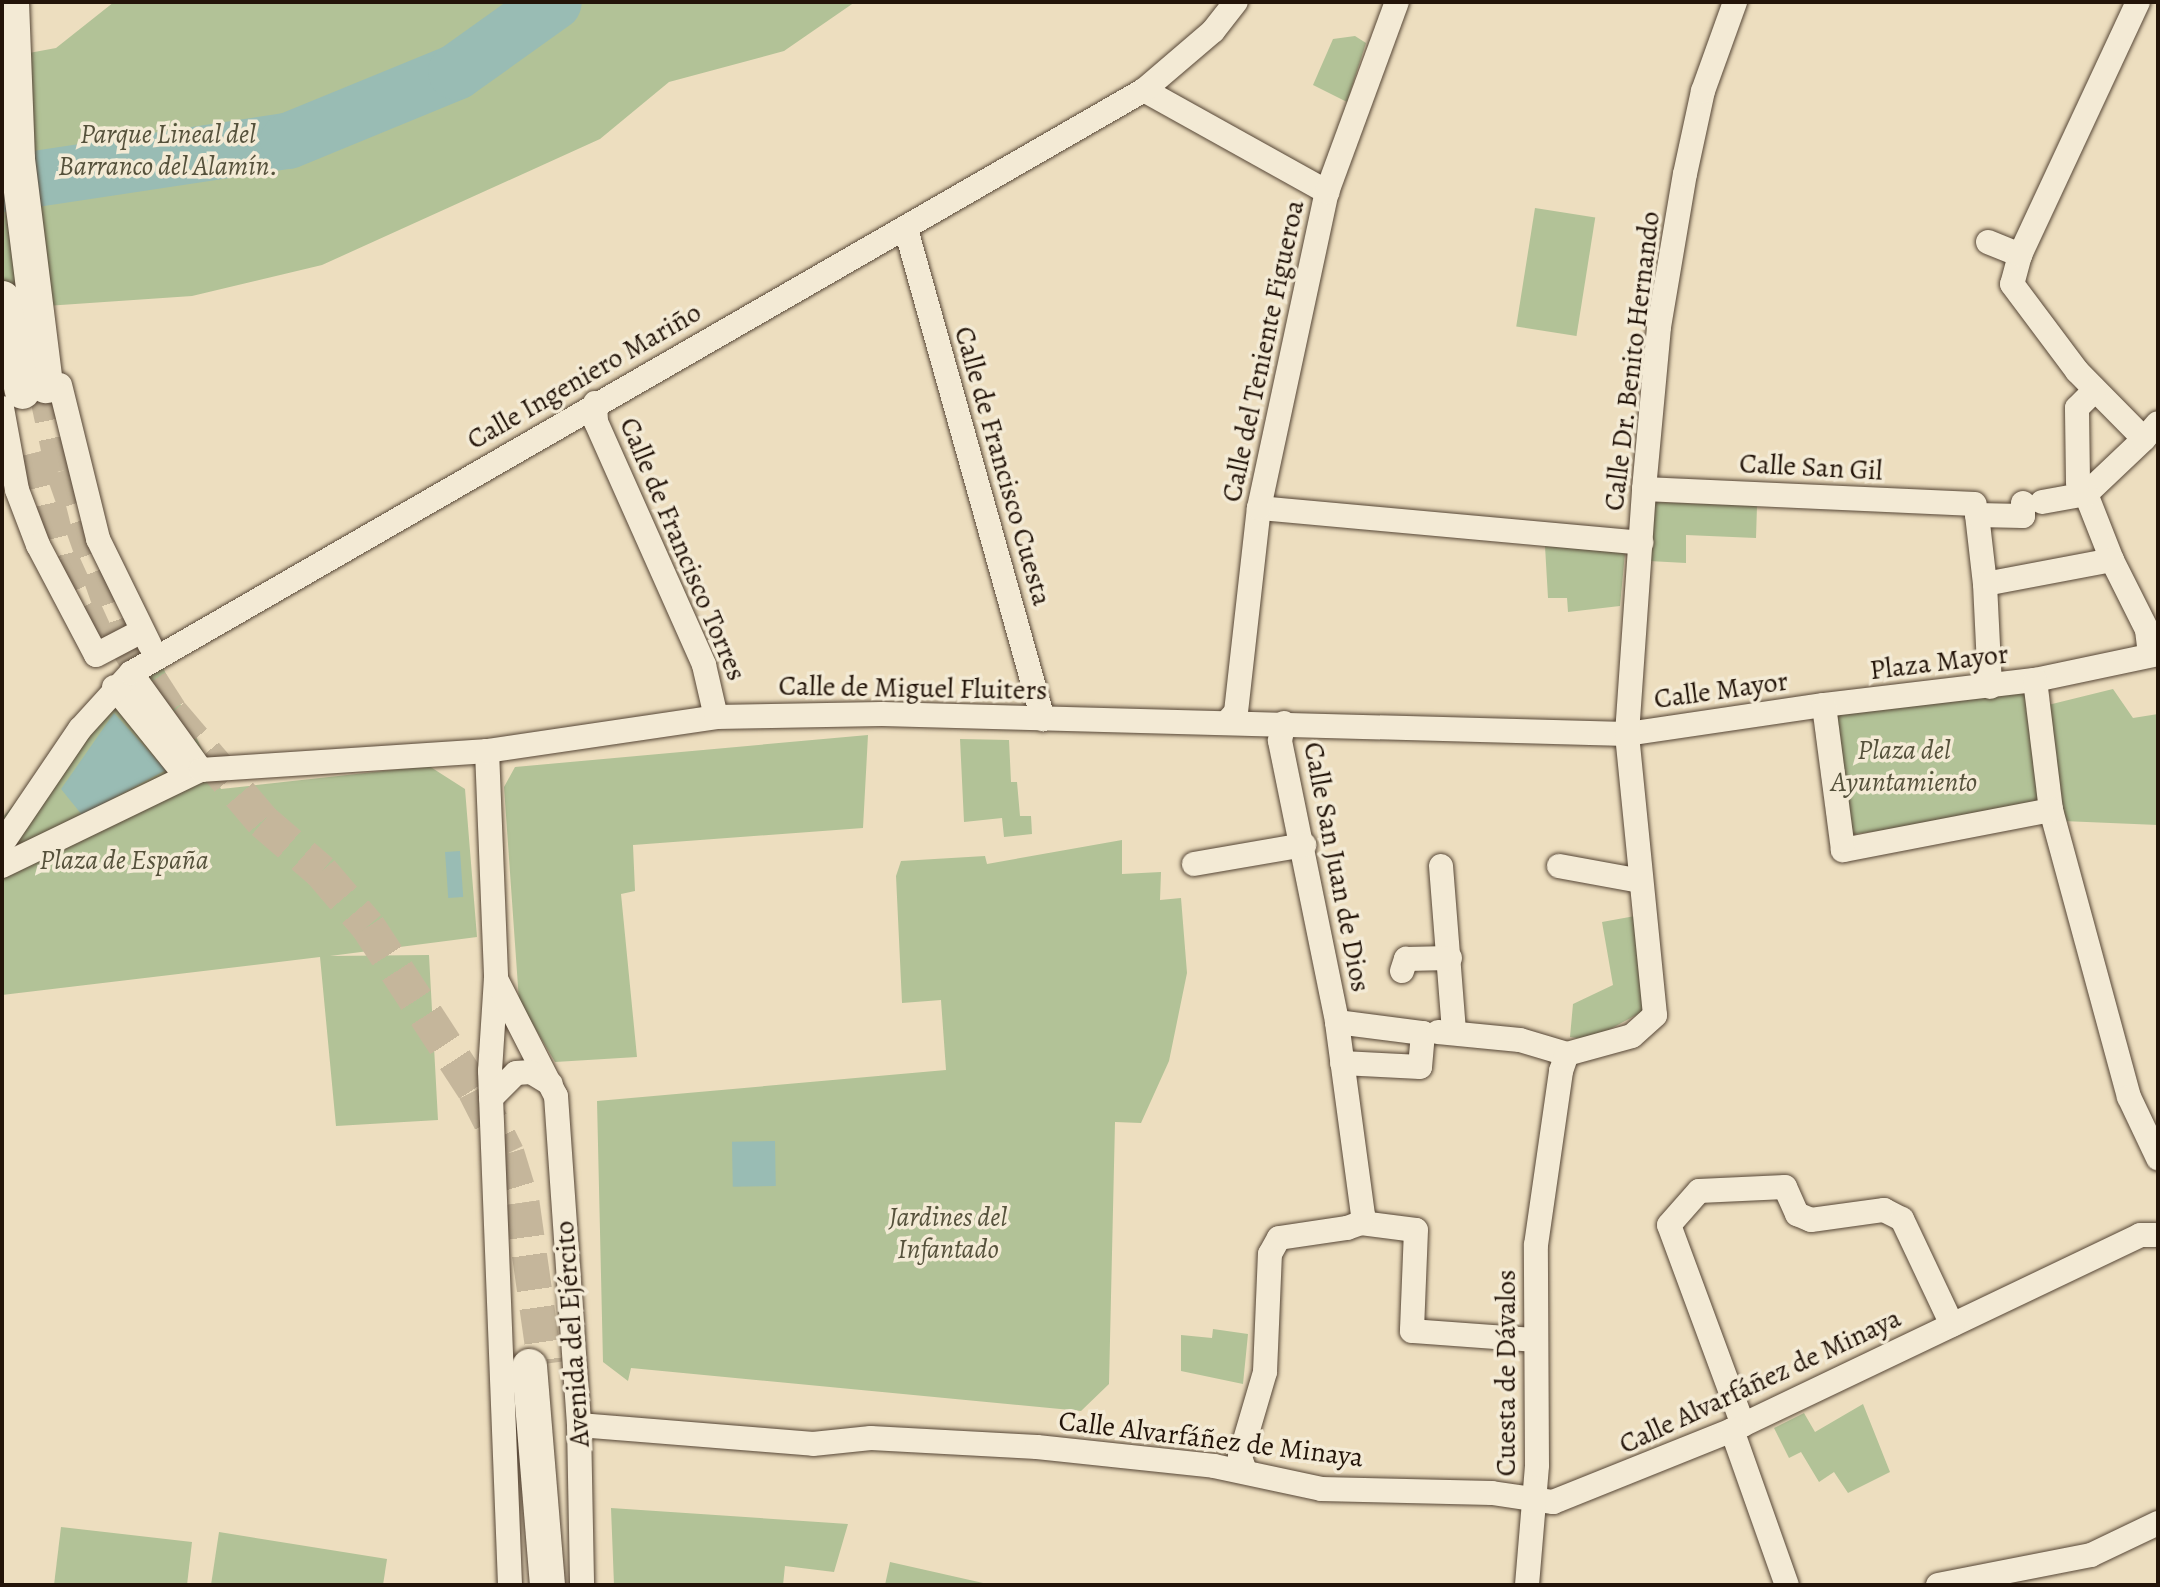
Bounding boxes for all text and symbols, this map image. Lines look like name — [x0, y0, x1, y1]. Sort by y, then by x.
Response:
park label: Parque Lineal del Barranco del Alamín. — [58, 117, 278, 183]
street label: Calle del Teniente Figueroa — [1215, 197, 1311, 505]
street label: Calle Dr. Benito Hernando — [1597, 209, 1667, 513]
street label: Calle Ingeniero Mariño — [461, 295, 707, 457]
street label: Calle de Francisco Cuesta — [947, 323, 1059, 609]
street label: Calle de Francisco Torres — [612, 412, 754, 686]
street label: Calle San Gil — [1739, 446, 1883, 488]
street label: Plaza Mayor — [1868, 637, 2010, 687]
street label: Calle Mayor — [1652, 664, 1790, 716]
street label: Calle de Miguel Fluiters — [778, 669, 1048, 707]
park label: Plaza del Ayuntamiento — [1831, 733, 1977, 799]
street label: Calle San Juan de Dios — [1296, 739, 1378, 995]
park label: Plaza de España — [39, 843, 209, 877]
park label: Jardines del Infantado — [889, 1200, 1007, 1266]
street label: Avenida del Ejército — [547, 1220, 597, 1448]
street label: Cuesta de Dávalos — [1489, 1270, 1523, 1476]
street label: Calle Alvarfáñez de Minaya — [1614, 1301, 1906, 1461]
street label: Calle Alvarfáñez de Minaya — [1057, 1404, 1365, 1474]

